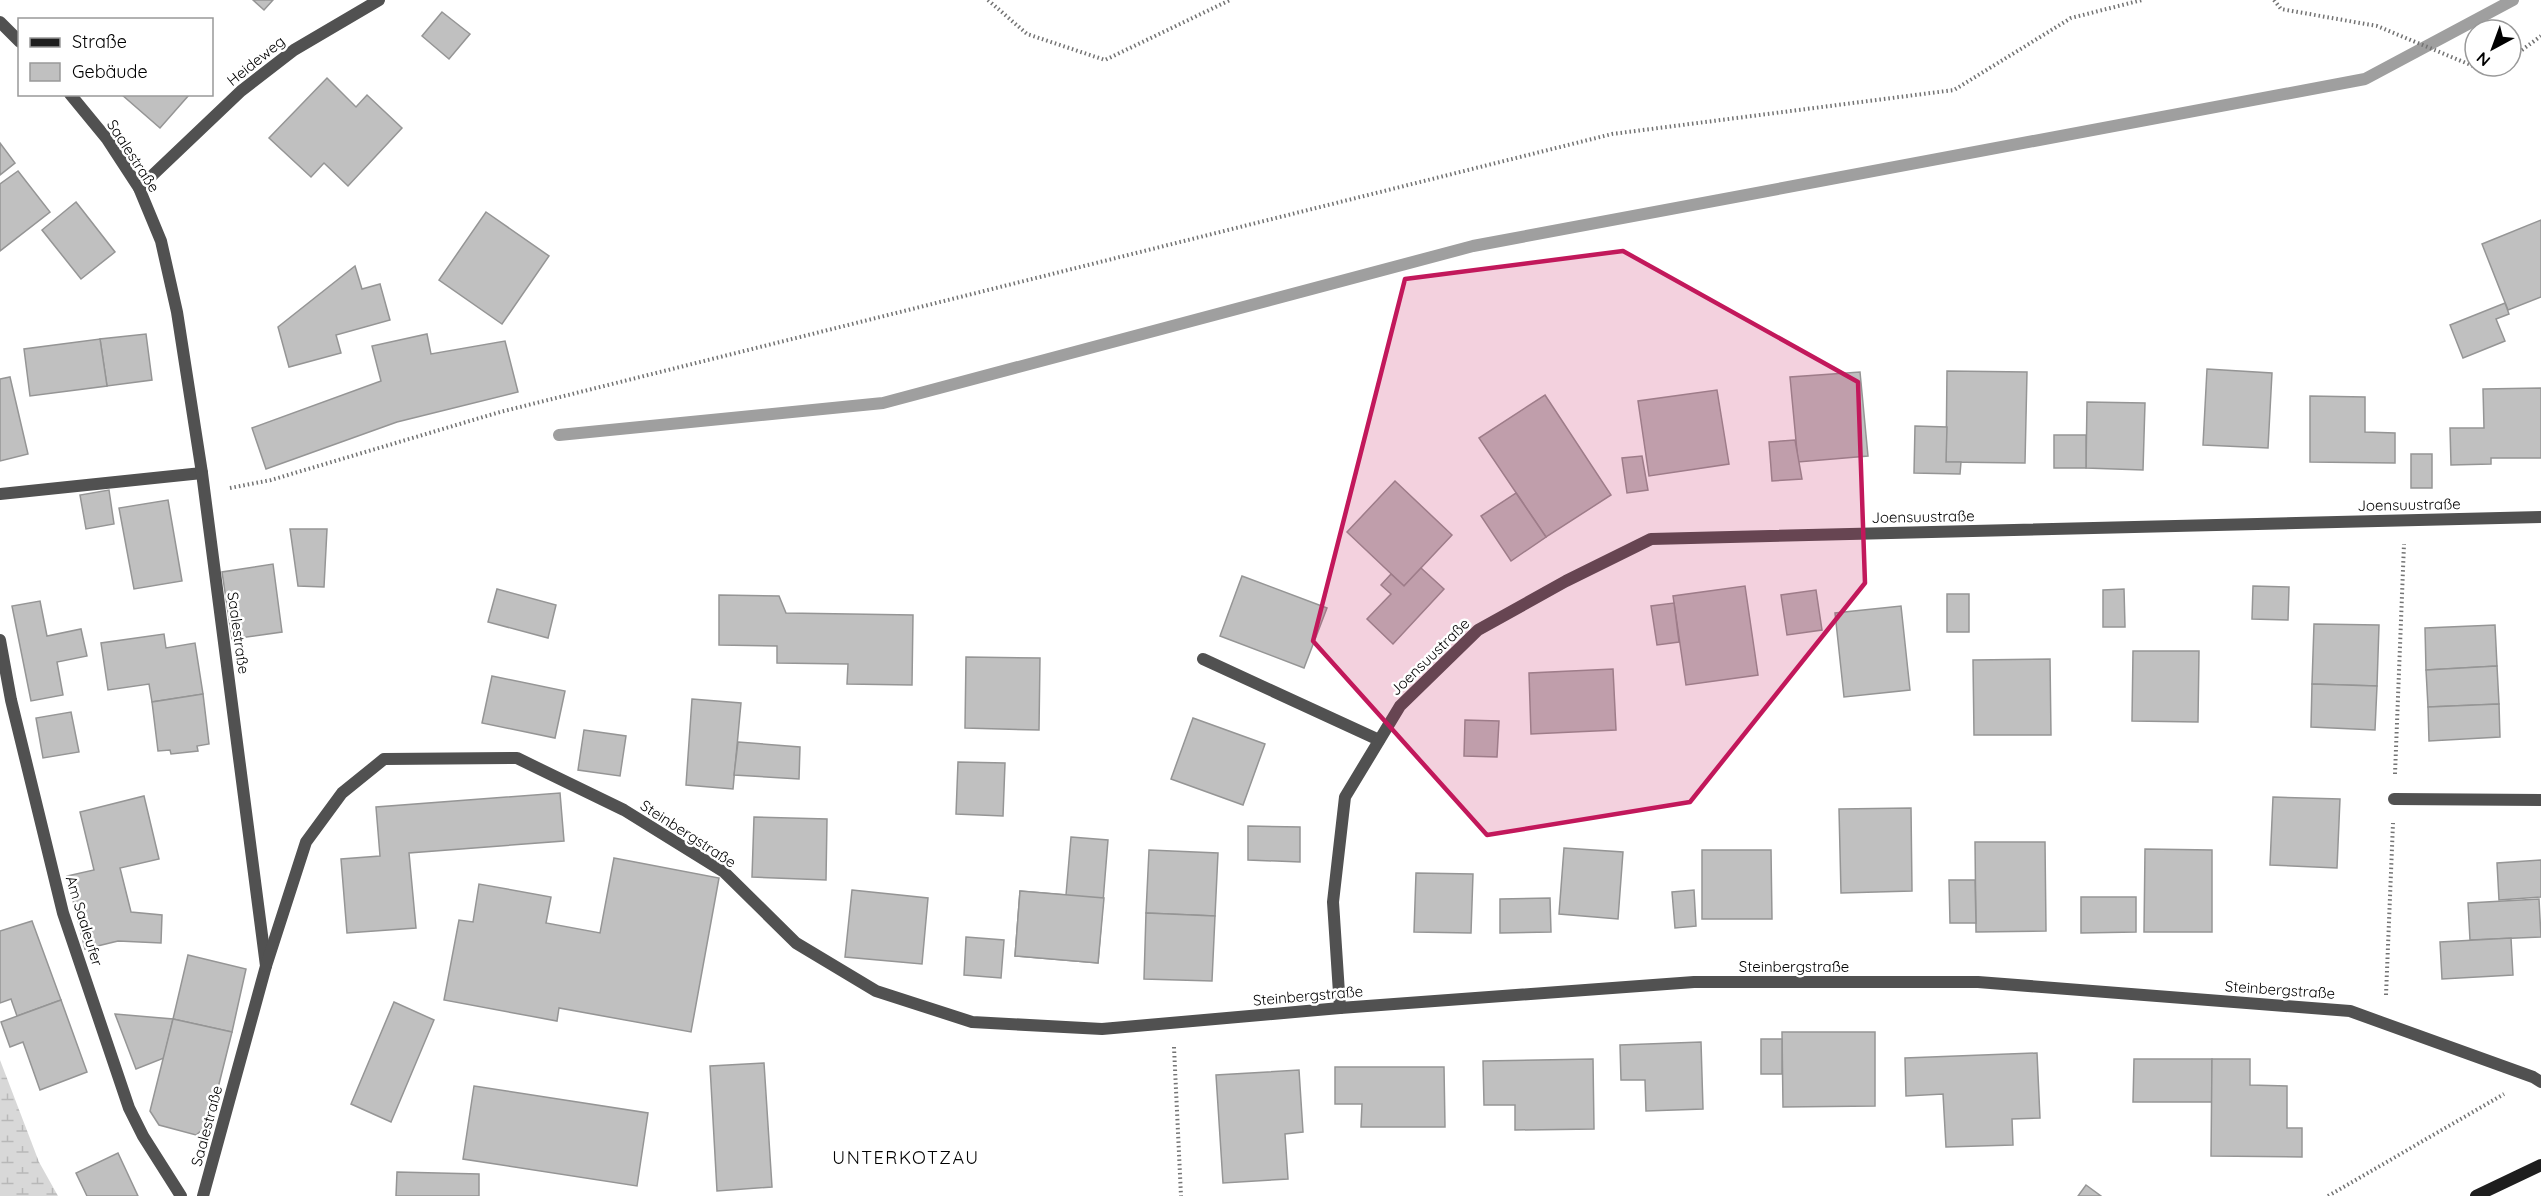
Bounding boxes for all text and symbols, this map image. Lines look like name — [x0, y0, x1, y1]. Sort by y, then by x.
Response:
legend — [18, 18, 213, 96]
north arrow — [2463, 18, 2523, 78]
text: Straße — [72, 30, 127, 53]
street label: Heideweg — [223, 31, 289, 90]
text: N — [2472, 48, 2494, 71]
text: Gebäude — [72, 60, 148, 83]
street label: Saalestraße — [103, 116, 164, 196]
street label: Joensuustraße — [2357, 494, 2461, 515]
street label: Joensuustraße — [1871, 506, 1975, 527]
street label: Saalestraße — [223, 591, 254, 675]
street label: Joensuustraße — [1386, 614, 1473, 699]
street label: Steinbergstraße — [637, 796, 740, 872]
street label: Am Saaleufer — [62, 873, 107, 969]
street label: Steinbergstraße — [1739, 957, 1849, 976]
street label: Steinbergstraße — [2224, 976, 2336, 1003]
street label: Steinbergstraße — [1252, 981, 1364, 1010]
street label: Saalestraße — [187, 1083, 226, 1168]
district label: UNTERKOTZAU — [832, 1146, 980, 1169]

